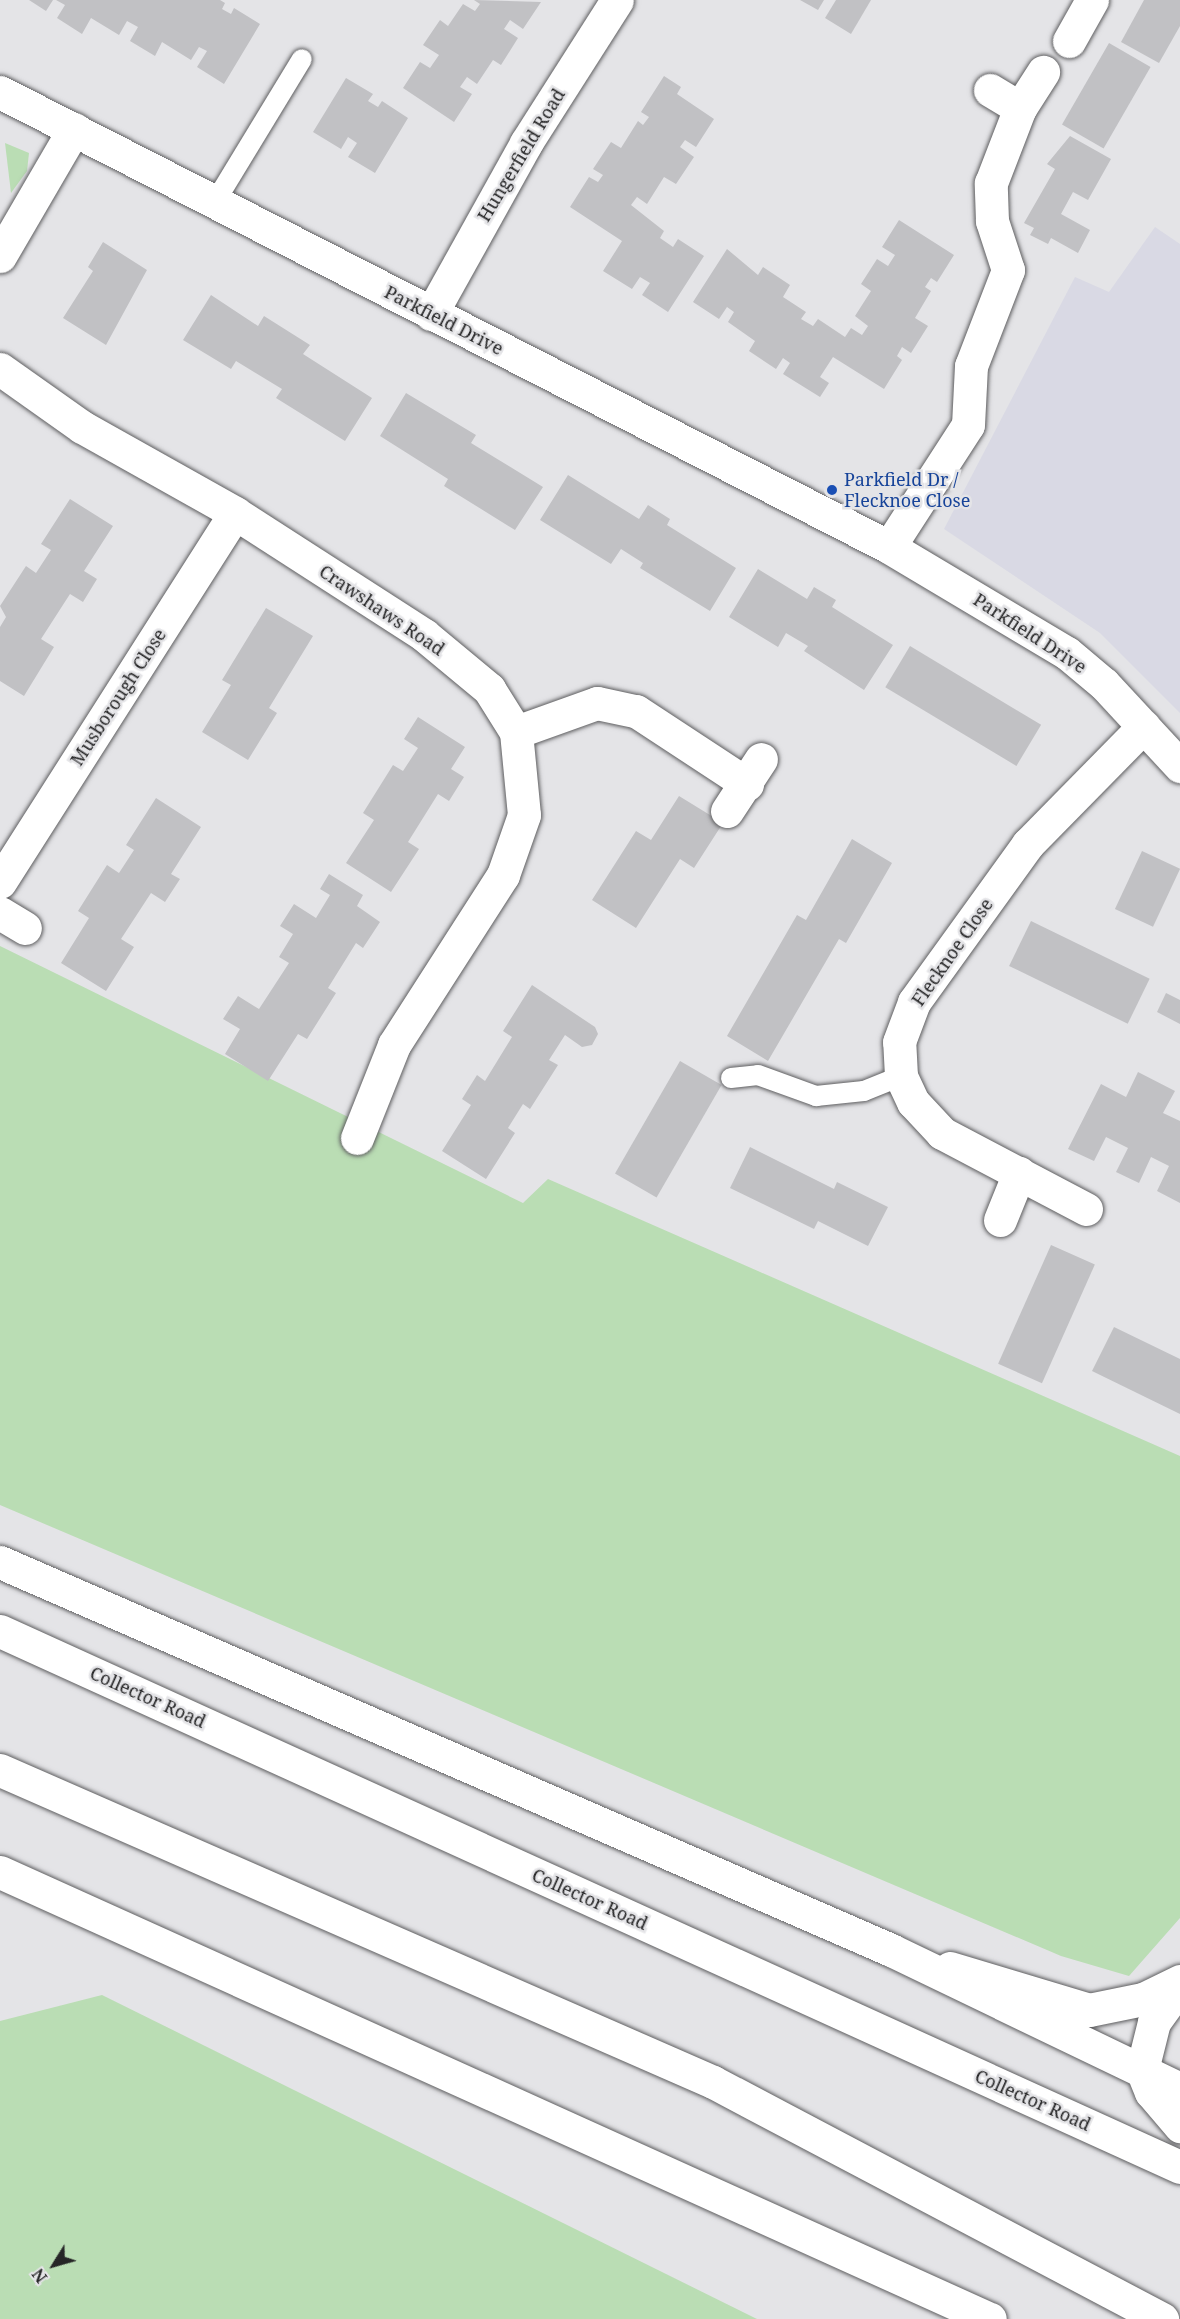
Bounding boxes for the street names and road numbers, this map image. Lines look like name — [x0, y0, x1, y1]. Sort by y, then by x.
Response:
street label: Hungerfield Road — [473, 85, 569, 225]
street label: Parkfield Drive — [381, 281, 507, 359]
street label: Crawshaws Road — [315, 560, 449, 660]
street label: Parkfield Drive — [969, 588, 1091, 678]
street label: Musborough Close — [66, 625, 170, 769]
street label: Flecknoe Close — [907, 894, 997, 1010]
street label: Collector Road — [87, 1662, 209, 1732]
street label: Collector Road — [529, 1864, 651, 1934]
street label: Collector Road — [972, 2065, 1094, 2135]

